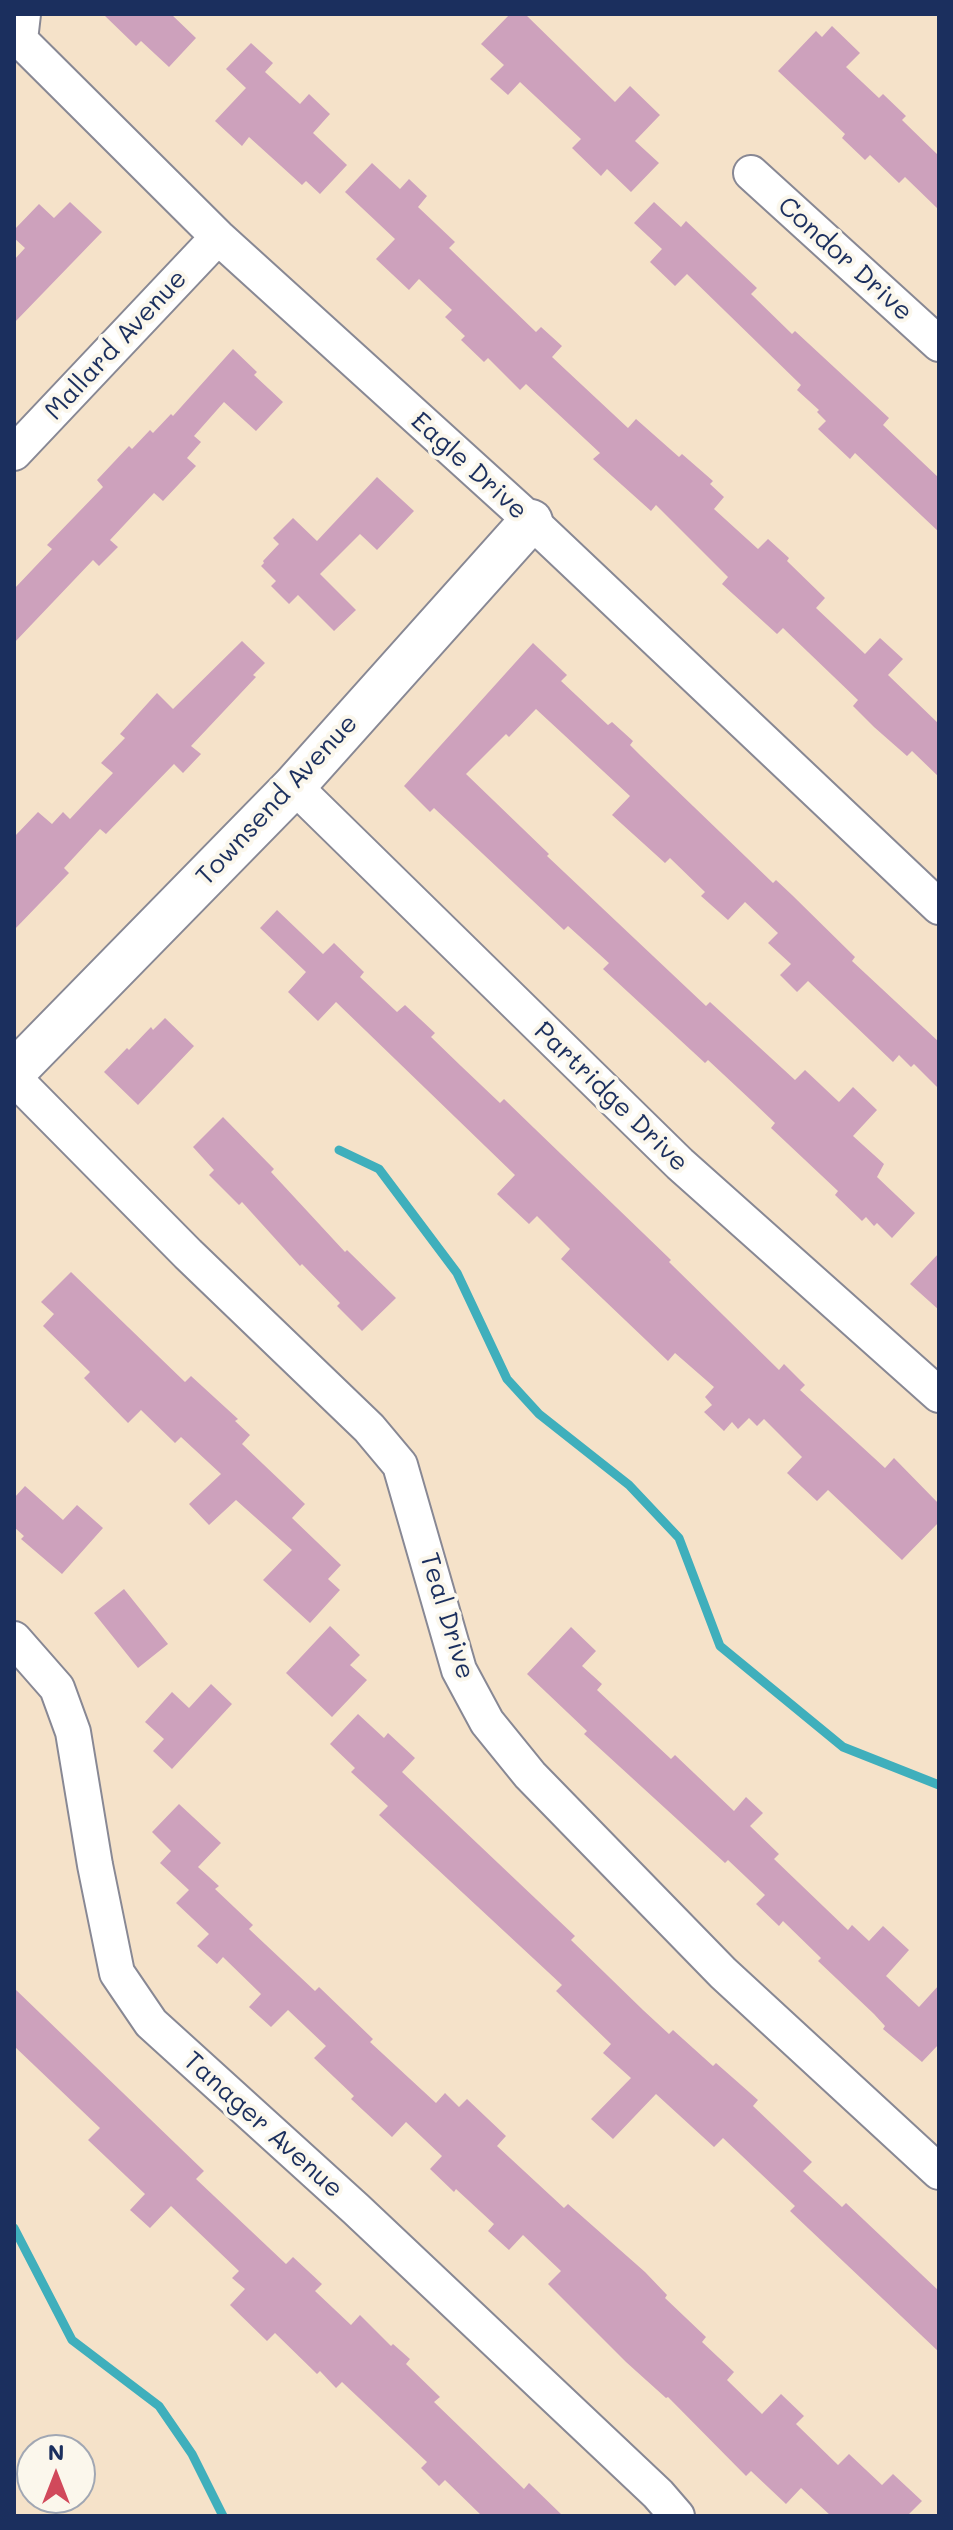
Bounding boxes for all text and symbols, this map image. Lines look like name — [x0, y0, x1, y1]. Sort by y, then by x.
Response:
street label: Condor Drive — [771, 190, 919, 328]
street label: Mallard Avenue — [38, 263, 194, 427]
street label: Eagle Drive — [404, 406, 534, 526]
street label: Townsend Avenue — [190, 708, 364, 892]
street label: Partridge Drive — [527, 1016, 695, 1178]
street label: Teal Drive — [413, 1549, 481, 1683]
street label: Tanager Avenue — [177, 2045, 349, 2205]
north arrow — [16, 2434, 96, 2514]
text: N — [48, 2437, 64, 2466]

